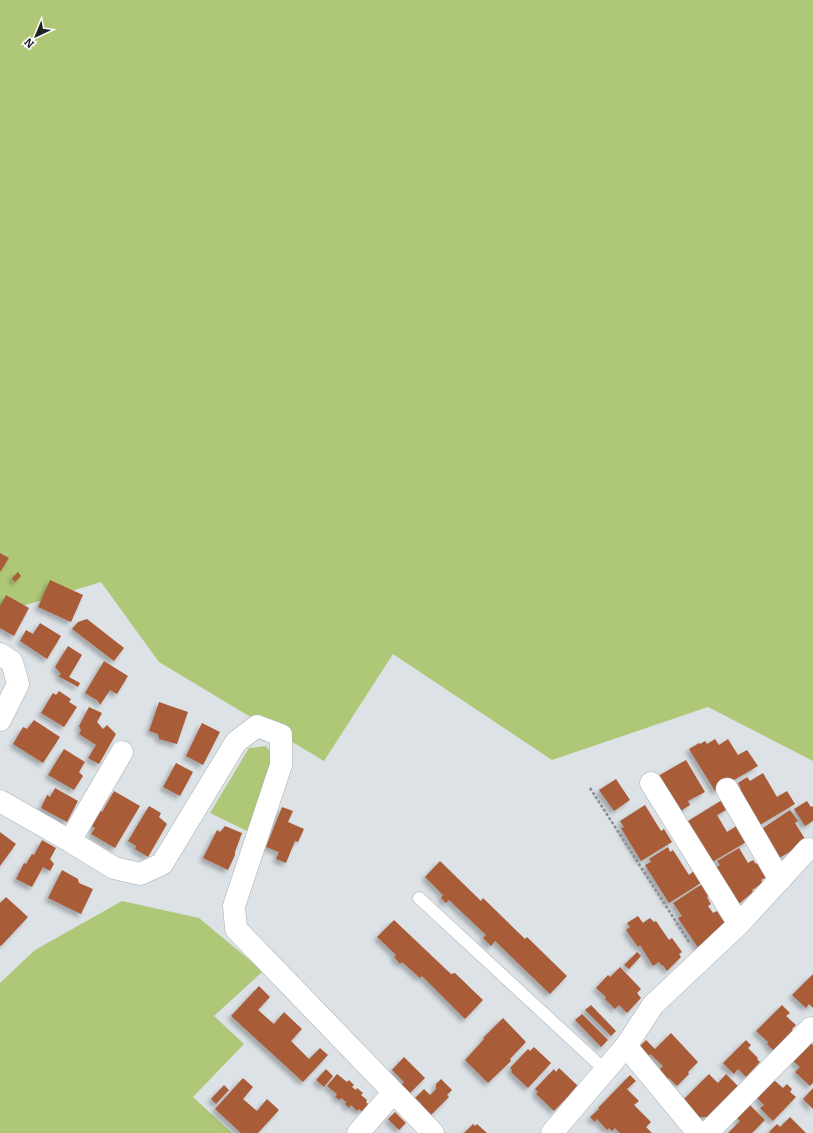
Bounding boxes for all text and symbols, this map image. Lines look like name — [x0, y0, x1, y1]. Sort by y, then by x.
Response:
north arrow — [16, 16, 56, 56]
text: N — [21, 35, 37, 50]

